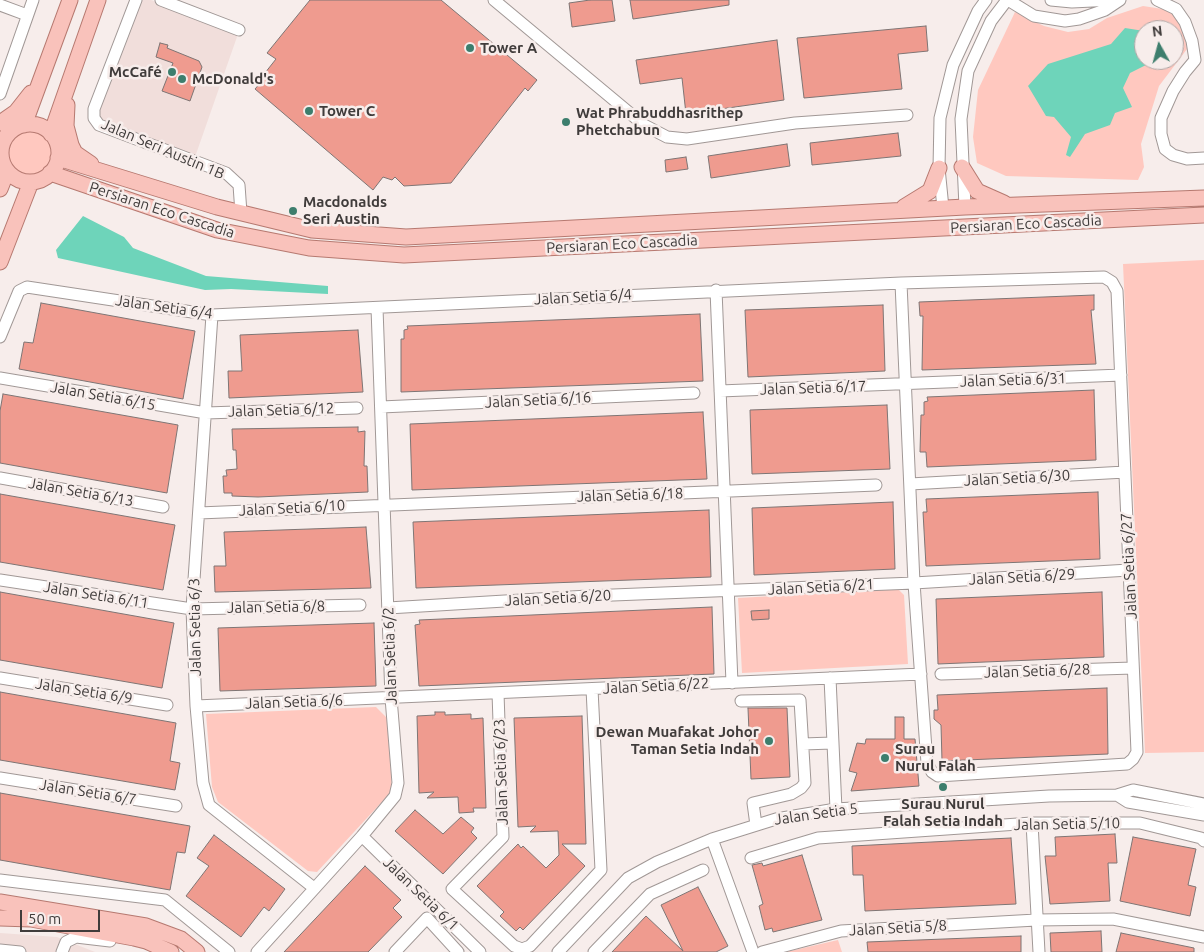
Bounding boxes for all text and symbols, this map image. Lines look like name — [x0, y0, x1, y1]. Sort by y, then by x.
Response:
north arrow — [1134, 20, 1184, 70]
text: N — [1151, 23, 1163, 40]
place label: Tower A — [480, 39, 537, 57]
marker: Tower A — [464, 42, 476, 54]
place label: McCafé — [109, 63, 162, 81]
marker: McCafé — [166, 66, 178, 78]
place label: McDonald's — [192, 70, 274, 88]
marker: McDonald's — [176, 73, 188, 85]
place label: Tower C — [319, 102, 375, 120]
place label: Wat Phrabuddhasrithep Phetchabun — [576, 104, 743, 139]
marker: Tower C — [303, 105, 315, 117]
street label: Jalan Seri Austin 1B — [99, 115, 227, 183]
marker: Wat Phrabuddhasrithep Phetchabun — [560, 116, 572, 128]
street label: Persiaran Eco Cascadia — [87, 178, 237, 242]
place label: Macdonalds Seri Austin — [303, 193, 387, 228]
marker: Macdonalds Seri Austin — [287, 205, 299, 217]
street label: Persiaran Eco Cascadia — [950, 211, 1102, 237]
street label: Persiaran Eco Cascadia — [546, 231, 698, 257]
street label: Jalan Setia 6/4 — [534, 285, 632, 309]
street label: Jalan Setia 6/4 — [114, 291, 214, 323]
street label: Jalan Setia 6/31 — [959, 369, 1067, 391]
street label: Jalan Setia 6/17 — [759, 377, 867, 399]
street label: Jalan Setia 6/15 — [49, 378, 157, 414]
street label: Jalan Setia 6/16 — [484, 388, 592, 412]
street label: Jalan Setia 6/12 — [227, 399, 335, 421]
street label: Jalan Setia 6/30 — [963, 466, 1071, 490]
street label: Jalan Setia 6/13 — [27, 474, 135, 510]
street label: Jalan Setia 6/18 — [576, 484, 684, 506]
street label: Jalan Setia 6/10 — [238, 496, 346, 520]
street label: Jalan Setia 6/27 — [1117, 512, 1141, 620]
street label: Jalan Setia 6/29 — [968, 565, 1076, 589]
street label: Jalan Setia 6/21 — [767, 575, 875, 599]
street label: Jalan Setia 6/11 — [42, 578, 150, 612]
street label: Jalan Setia 6/3 — [185, 578, 205, 676]
street label: Jalan Setia 6/20 — [504, 586, 612, 610]
street label: Jalan Setia 6/8 — [227, 597, 325, 617]
street label: Jalan Setia 6/2 — [379, 607, 401, 705]
street label: Jalan Setia 6/28 — [983, 660, 1091, 682]
street label: Jalan Setia 6/9 — [34, 674, 134, 708]
street label: Jalan Setia 6/22 — [602, 674, 710, 698]
street label: Jalan Setia 6/6 — [245, 691, 343, 713]
street label: Jalan Setia 6/23 — [490, 718, 512, 826]
place label: Dewan Muafakat Johor Taman Setia Indah — [596, 723, 759, 758]
marker: Dewan Muafakat Johor Taman Setia Indah — [763, 735, 775, 747]
place label: Surau Nurul Falah — [895, 740, 976, 775]
marker: Surau Nurul Falah — [879, 752, 891, 764]
street label: Jalan Setia 6/7 — [38, 775, 138, 809]
marker: Surau Nurul Falah Setia Indah — [937, 781, 949, 793]
place label: Surau Nurul Falah Setia Indah — [883, 795, 1003, 830]
street label: Jalan Setia 5 — [773, 799, 859, 829]
street label: Jalan Setia 5/10 — [1014, 814, 1120, 834]
street label: Jalan Setia 6/1 — [379, 853, 463, 935]
scale bar — [22, 900, 102, 932]
text: 50 m — [28, 910, 61, 927]
street label: Jalan Setia 5/8 — [849, 916, 947, 940]

